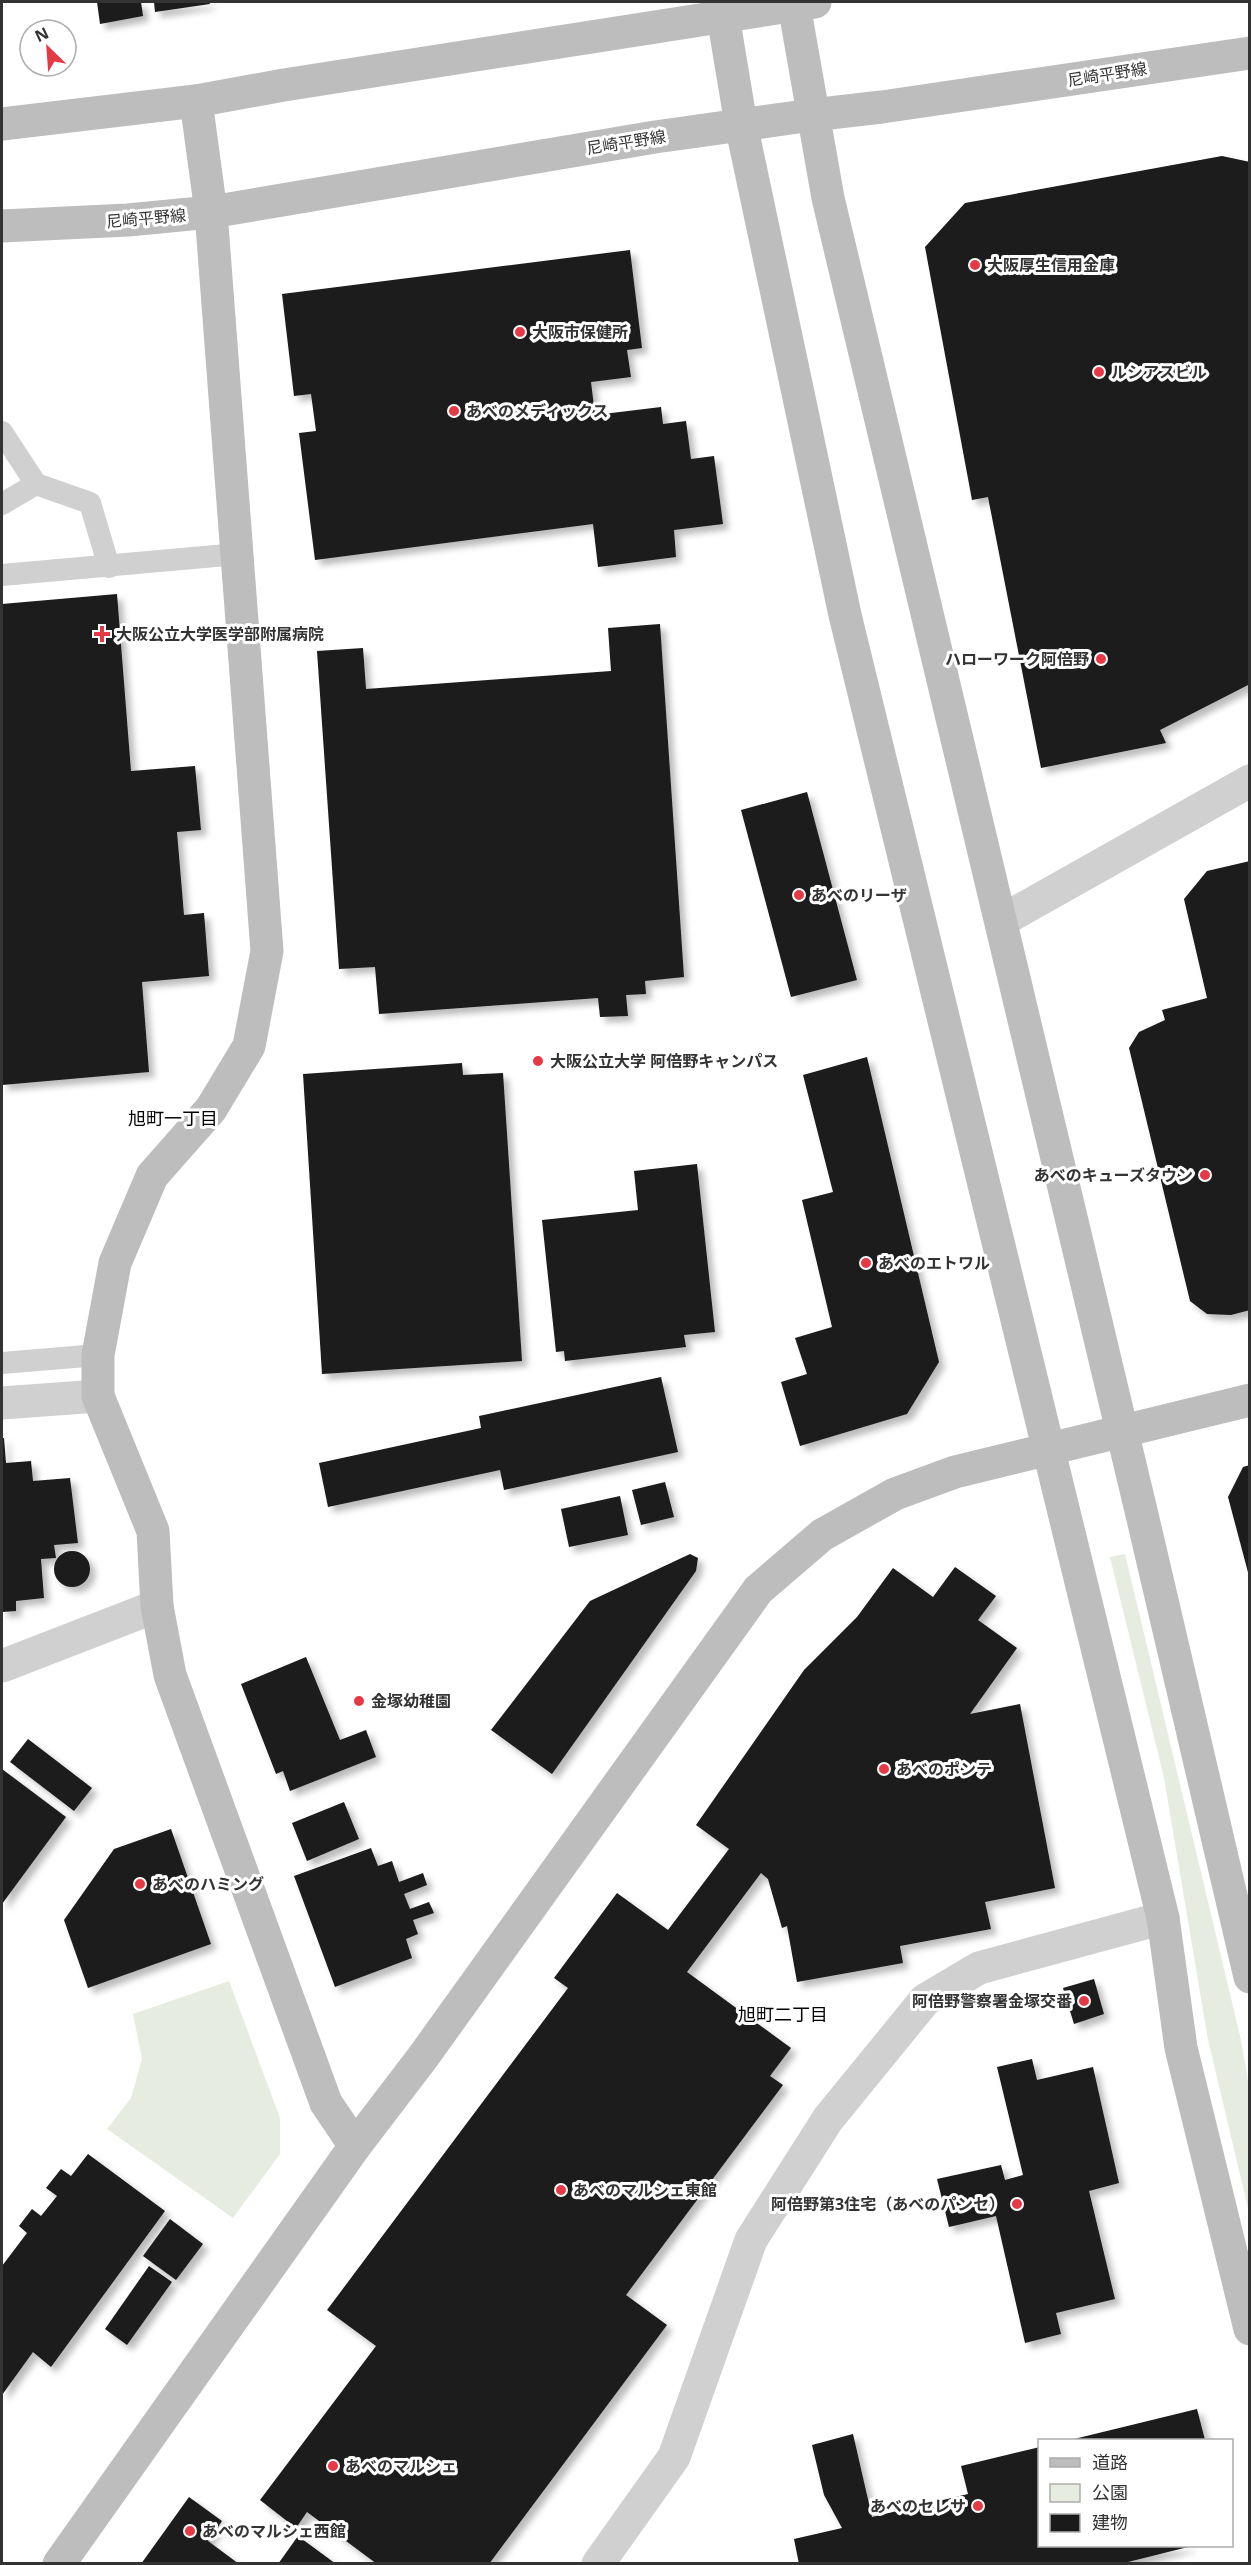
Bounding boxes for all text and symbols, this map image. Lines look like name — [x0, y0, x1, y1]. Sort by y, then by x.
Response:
north arrow — [18, 18, 78, 78]
text: N — [31, 22, 52, 47]
street label: 尼崎平野線 — [1066, 57, 1148, 91]
street label: 尼崎平野線 — [585, 125, 667, 159]
street label: 尼崎平野線 — [105, 204, 187, 232]
place label: 大阪厚生信用金庫 — [987, 254, 1115, 276]
marker: 大阪厚生信用金庫 — [968, 258, 982, 272]
place label: 大阪市保健所 — [532, 321, 628, 343]
marker: 大阪市保健所 — [513, 325, 527, 339]
place label: ルシアスビル — [1111, 361, 1207, 383]
marker: ルシアスビル — [1092, 365, 1106, 379]
place label: あべのメディックス — [466, 400, 608, 422]
marker: あべのメディックス — [447, 404, 461, 418]
place label: 大阪公立大学医学部附属病院 — [116, 623, 324, 645]
marker: 大阪公立大学医学部附属病院 — [93, 625, 111, 643]
place label: ハローワーク阿倍野 — [945, 648, 1089, 670]
marker: ハローワーク阿倍野 — [1094, 652, 1108, 666]
place label: あべのリーザ — [811, 884, 907, 906]
marker: あべのリーザ — [792, 888, 806, 902]
place label: 大阪公立大学 阿倍野キャンパス — [550, 1050, 778, 1072]
marker: 大阪公立大学 阿倍野キャンパス — [531, 1054, 545, 1068]
district label: 旭町一丁目 — [128, 1106, 218, 1130]
place label: あべのキューズタウン — [1034, 1164, 1193, 1186]
marker: あべのキューズタウン — [1198, 1168, 1212, 1182]
place label: あべのエトワル — [878, 1252, 990, 1274]
marker: あべのエトワル — [859, 1256, 873, 1270]
place label: 金塚幼稚園 — [371, 1690, 451, 1712]
marker: 金塚幼稚園 — [352, 1694, 366, 1708]
place label: あべのポンテ — [896, 1758, 992, 1780]
marker: あべのポンテ — [877, 1762, 891, 1776]
place label: あべのハミング — [152, 1873, 264, 1895]
marker: あべのハミング — [133, 1877, 147, 1891]
place label: 阿倍野警察署金塚交番 — [912, 1990, 1072, 2012]
marker: 阿倍野警察署金塚交番 — [1077, 1994, 1091, 2008]
district label: 旭町二丁目 — [738, 2002, 828, 2026]
place label: あべのマルシェ東館 — [573, 2179, 717, 2201]
marker: あべのマルシェ東館 — [554, 2183, 568, 2197]
place label: 阿倍野第3住宅（あべのパンセ） — [771, 2193, 1005, 2215]
marker: 阿倍野第3住宅（あべのパンセ） — [1010, 2197, 1024, 2211]
legend — [1038, 2439, 1233, 2547]
text: 道路 — [1092, 2450, 1128, 2474]
place label: あべのマルシェ — [345, 2455, 457, 2477]
marker: あべのマルシェ — [326, 2459, 340, 2473]
text: 公園 — [1092, 2480, 1128, 2504]
place label: あべのセレサ — [870, 2495, 966, 2517]
marker: あべのセレサ — [971, 2499, 985, 2513]
text: 建物 — [1092, 2510, 1128, 2534]
place label: あべのマルシェ西館 — [202, 2520, 346, 2542]
marker: あべのマルシェ西館 — [183, 2524, 197, 2538]

